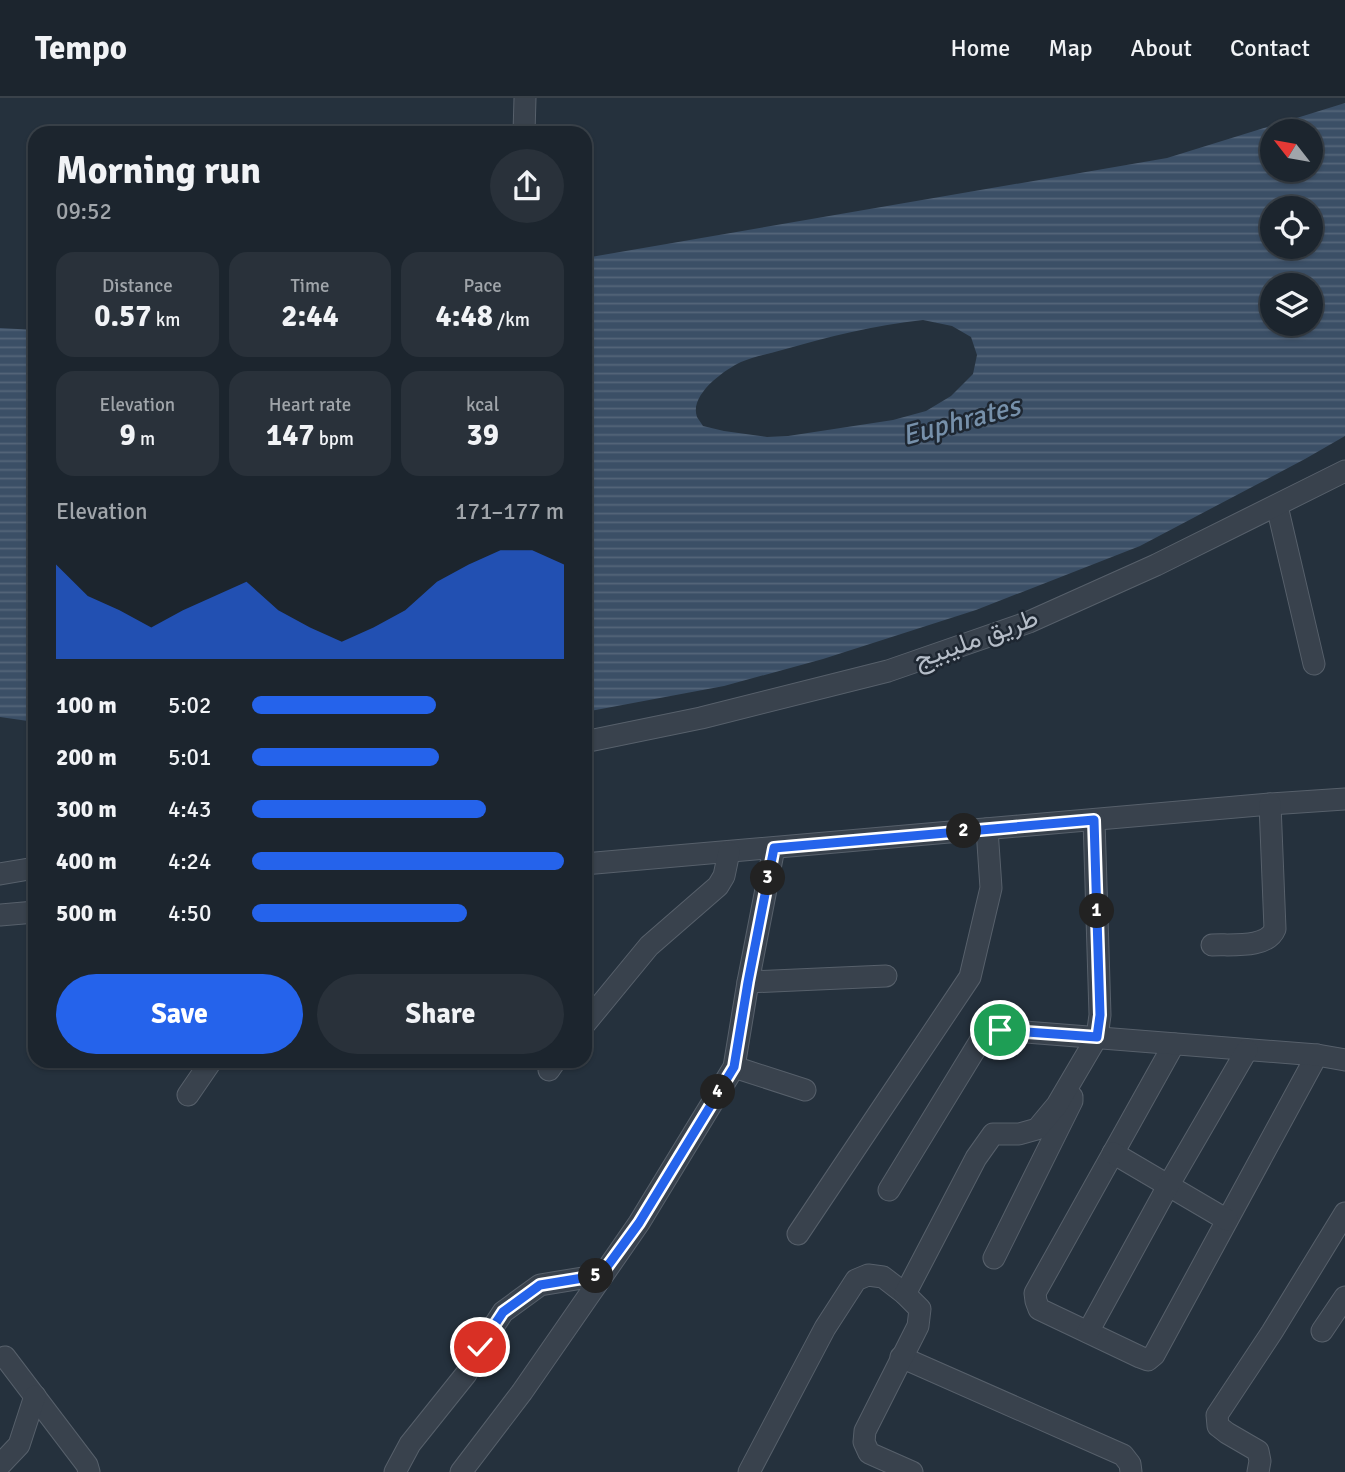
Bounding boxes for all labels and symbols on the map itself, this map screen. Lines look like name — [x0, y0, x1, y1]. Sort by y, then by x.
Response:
north arrow — [1260, 119, 1323, 182]
water label: Euphrates — [898, 388, 1026, 453]
street label: طريق مليبيج — [909, 602, 1043, 677]
pin: 2 — [946, 814, 982, 848]
pin: 3 — [750, 860, 786, 896]
pin: 1 — [1080, 894, 1114, 928]
pin — [970, 1000, 1030, 1060]
pin: 4 — [700, 1074, 736, 1110]
pin: 5 — [578, 1258, 614, 1294]
pin — [450, 1317, 510, 1377]

